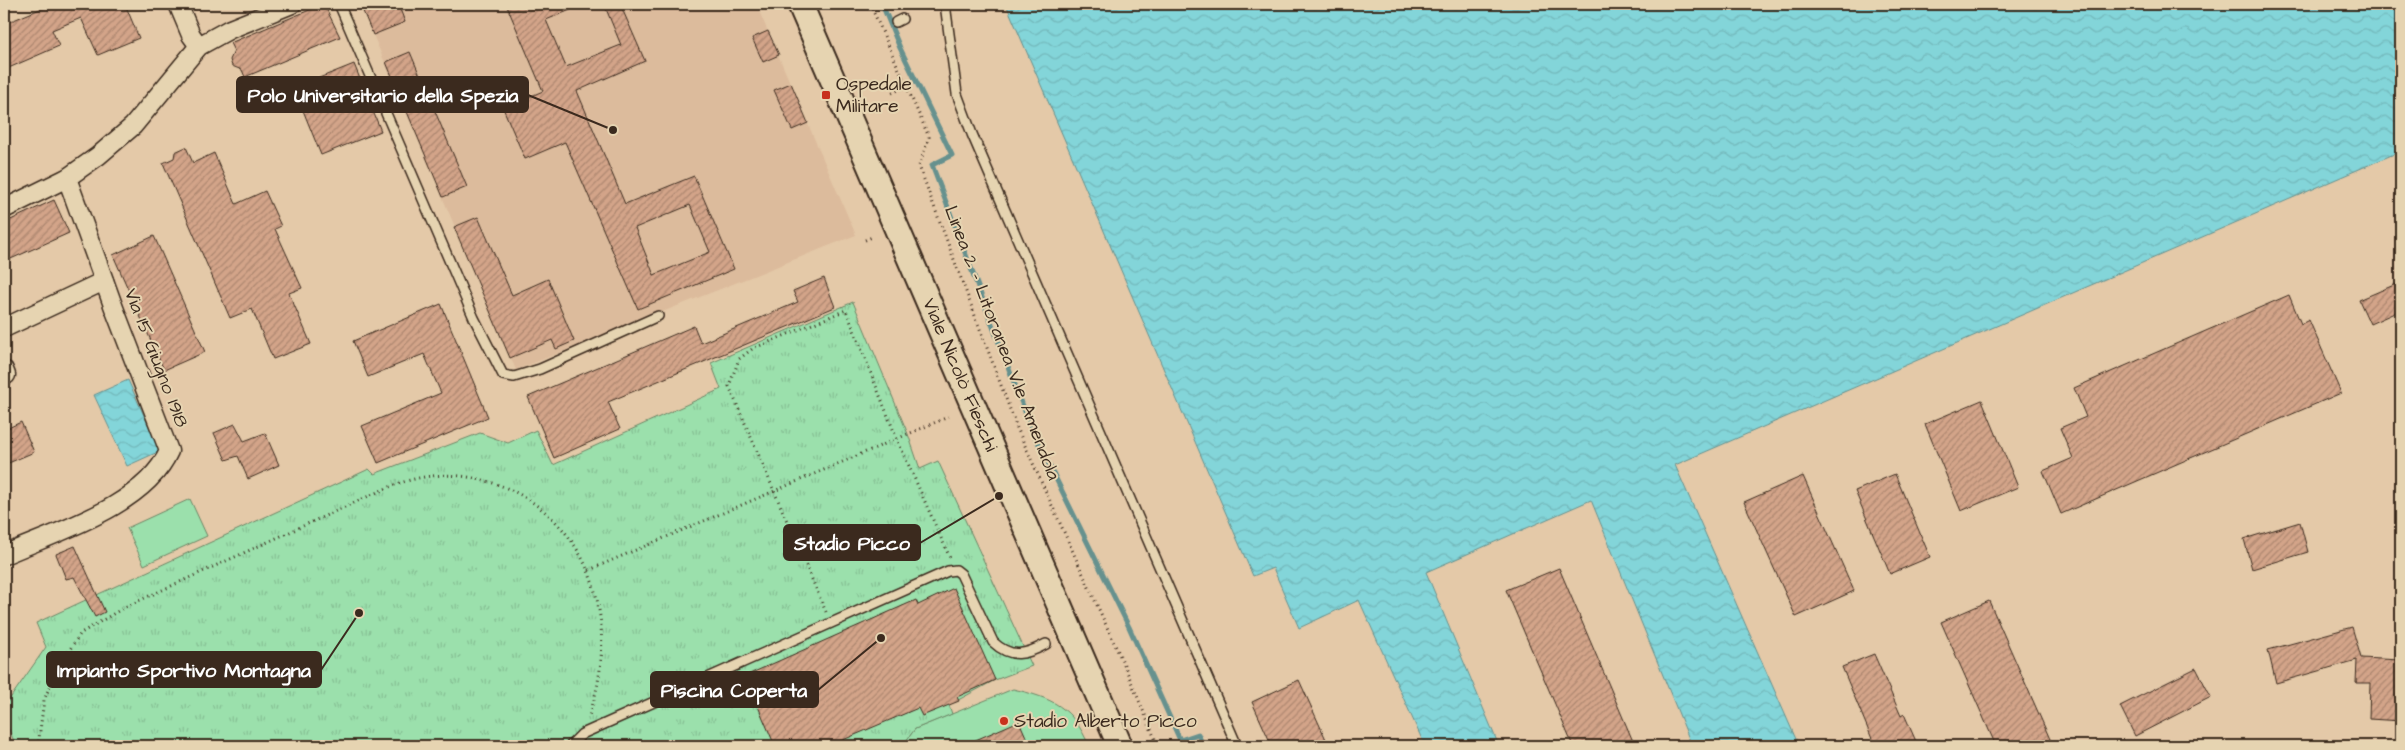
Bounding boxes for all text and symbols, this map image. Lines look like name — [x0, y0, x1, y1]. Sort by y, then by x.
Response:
place label: Ospedale Militare — [836, 71, 912, 120]
callout: Polo Universitario della Spezia — [237, 77, 528, 112]
text: Polo Universitario della Spezia — [248, 82, 519, 110]
marker: Ospedale Militare — [820, 89, 832, 101]
street label: Linea 2 - Litoranea V.le Amendola — [937, 202, 1067, 484]
street label: Via 15 Giugno 1918 — [116, 285, 195, 432]
street label: Viale Nicolò Fieschi — [915, 294, 1005, 456]
callout: Stadio Picco — [784, 525, 920, 560]
text: Stadio Picco — [793, 530, 911, 558]
callout: Impianto Sportivo Montagna — [47, 652, 321, 687]
text: Impianto Sportivo Montagna — [57, 657, 312, 686]
callout: Piscina Coperta — [651, 672, 818, 707]
text: Piscina Coperta — [661, 677, 808, 705]
place label: Stadio Alberto Picco — [1014, 708, 1197, 735]
marker: Stadio Alberto Picco — [998, 715, 1010, 727]

